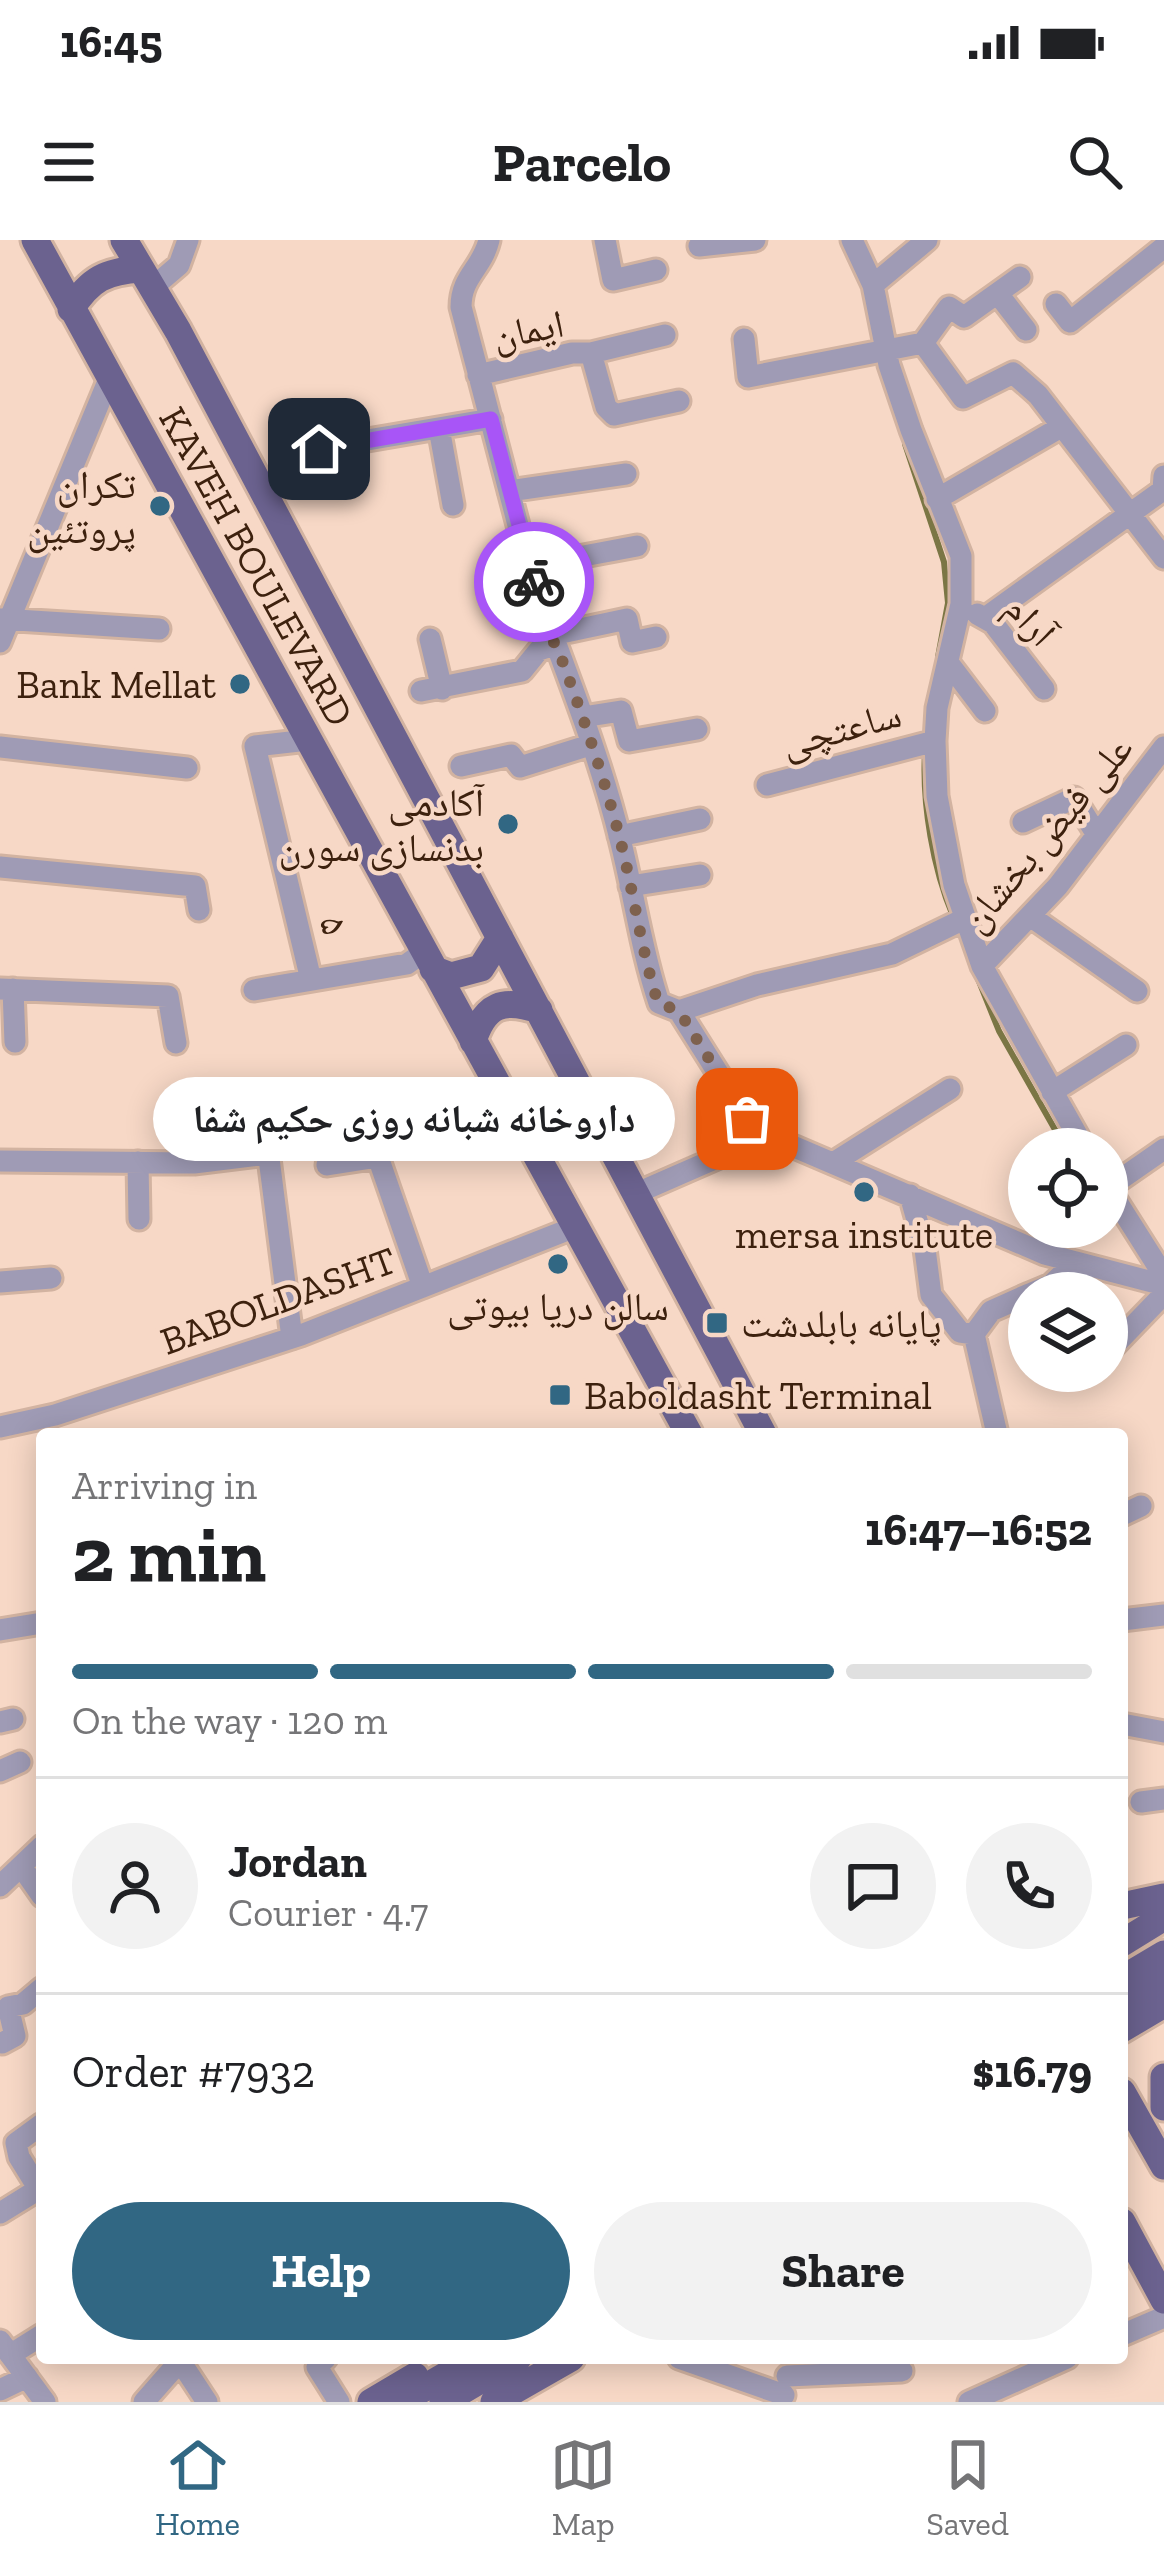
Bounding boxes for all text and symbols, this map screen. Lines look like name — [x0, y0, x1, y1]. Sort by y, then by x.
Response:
text: 16:45 — [60, 15, 163, 69]
icon: menu — [36, 129, 102, 195]
icon: search — [1062, 129, 1128, 195]
text: Parcelo — [493, 130, 671, 195]
street label: ایمان — [489, 300, 568, 359]
pin — [268, 398, 370, 500]
street label: KAVEH BOULEVARD — [149, 399, 364, 734]
icon: home — [286, 416, 352, 482]
place label: تکران پروتئین — [27, 461, 136, 554]
marker: تکران پروتئین — [147, 493, 173, 519]
courier — [474, 522, 594, 642]
icon: bike — [501, 549, 567, 615]
street label: آرام — [993, 585, 1067, 658]
place label: Bank Mellat — [16, 661, 217, 708]
marker: Bank Mellat — [227, 671, 253, 697]
street label: ساعتچی — [776, 690, 906, 768]
street label: علی فیض بخشان — [951, 725, 1143, 942]
place label: آکادمی بدنسازی سورن — [279, 779, 485, 871]
marker: آکادمی بدنسازی سورن — [495, 811, 521, 837]
street label: ۵ — [310, 911, 359, 939]
pin — [696, 1068, 798, 1170]
callout: داروخانه شبانه‌ روزی حکیم شفا — [153, 1077, 675, 1161]
icon: bag — [714, 1086, 780, 1152]
text: داروخانه شبانه‌ روزی حکیم شفا — [193, 1095, 635, 1142]
map controls — [1008, 1128, 1128, 1392]
button: locate — [1008, 1128, 1128, 1248]
marker: mersa institute — [851, 1179, 877, 1205]
place label: mersa institute — [735, 1211, 993, 1258]
street label: BABOLDASHT — [154, 1236, 402, 1365]
marker: سالن دریا بیوتی — [545, 1251, 571, 1277]
button: layers — [1008, 1272, 1128, 1392]
place label: سالن دریا بیوتی — [447, 1283, 669, 1331]
place label: پایانه بابلدشت — [741, 1300, 942, 1347]
marker: پایانه بابلدشت — [704, 1310, 730, 1336]
place label: Baboldasht Terminal — [584, 1372, 932, 1419]
marker: Baboldasht Terminal — [547, 1382, 573, 1408]
text: Arriving in — [72, 1462, 257, 1509]
text: 16:47–16:52 — [865, 1503, 1092, 1557]
text: 2 min — [72, 1507, 266, 1601]
text: On the way · 120 m — [72, 1697, 387, 1744]
button: person — [72, 1823, 198, 1949]
button: chat — [810, 1823, 936, 1949]
button: phone — [966, 1823, 1092, 1949]
text: Jordan — [228, 1835, 367, 1889]
text: Courier · 4.7 — [228, 1889, 428, 1936]
text: Order #7932 — [72, 2045, 315, 2099]
text: $16.79 — [972, 2045, 1092, 2099]
button: Help — [72, 2202, 570, 2340]
button: Share — [594, 2202, 1092, 2340]
tab: Home — [155, 2432, 240, 2543]
tab: Map — [550, 2432, 616, 2543]
tab: Saved — [926, 2432, 1009, 2543]

